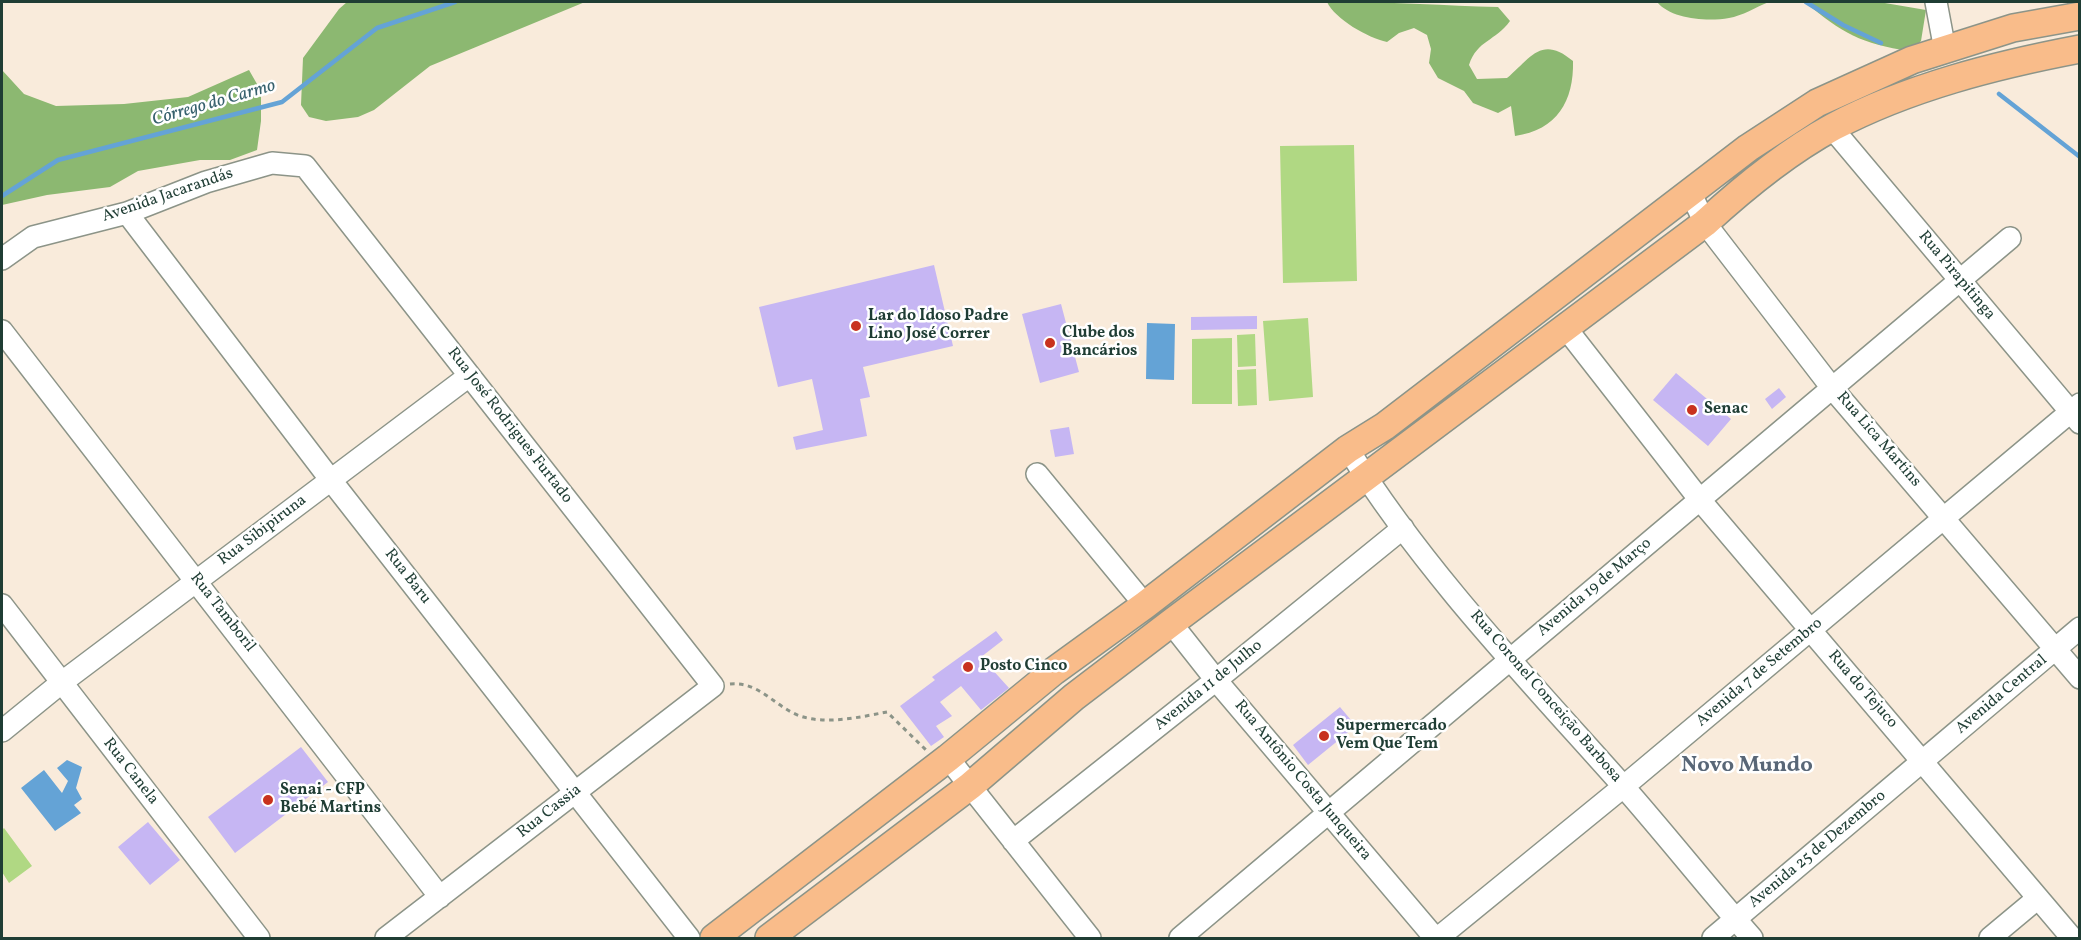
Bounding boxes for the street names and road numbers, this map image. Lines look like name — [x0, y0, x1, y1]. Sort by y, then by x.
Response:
street label: Avenida Jacarandás — [100, 165, 236, 227]
street label: Rua Pirapitinga — [1913, 228, 1999, 324]
street label: Rua José Rodrigues Furtado — [442, 344, 576, 508]
street label: Rua Lica Martins — [1832, 389, 1924, 491]
street label: Rua Sibipiruna — [215, 492, 311, 570]
street label: Avenida 19 de Março — [1534, 535, 1656, 641]
street label: Rua Baru — [379, 546, 435, 608]
street label: Rua Tamboril — [185, 570, 259, 656]
street label: Rua Coronel Conceição Barbosa — [1465, 607, 1625, 787]
street label: Avenida 7 de Setembro — [1693, 615, 1827, 731]
street label: Avenida 11 de Julho — [1151, 637, 1267, 735]
street label: Rua do Tejuco — [1823, 647, 1901, 733]
street label: Avenida Central — [1952, 651, 2052, 739]
street label: Rua Antônio Costa Junqueira — [1229, 697, 1375, 865]
street label: Rua Canela — [98, 735, 162, 809]
street label: Rua Cassia — [514, 781, 586, 843]
street label: Avenida 25 de Dezembro — [1746, 787, 1890, 913]

